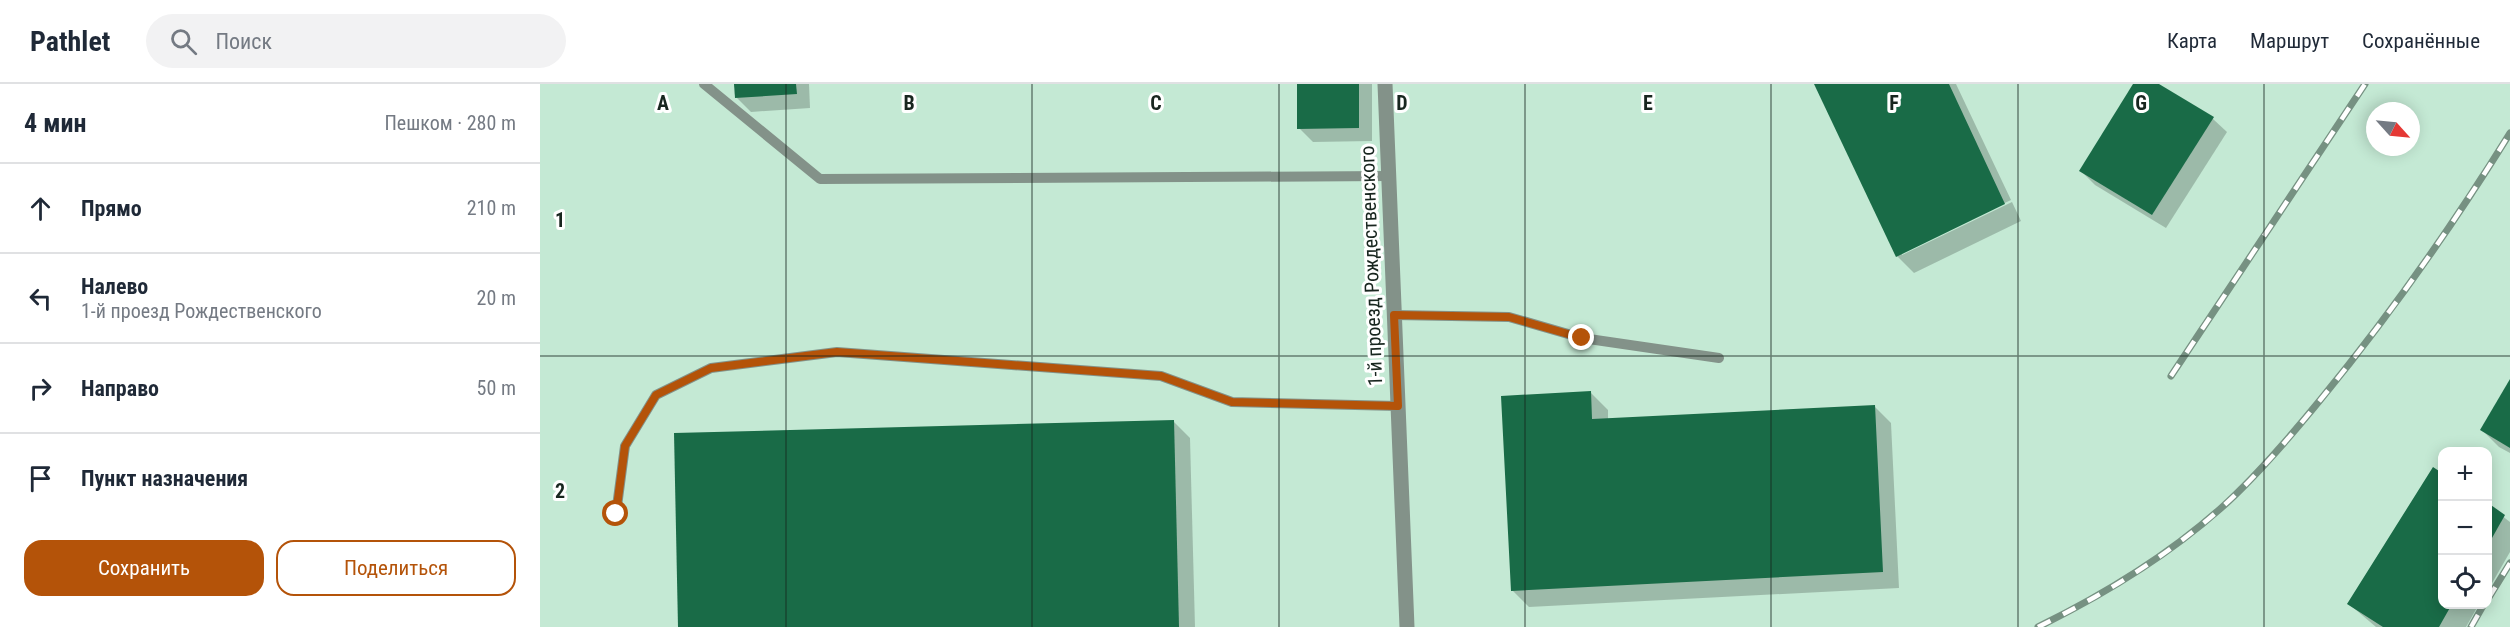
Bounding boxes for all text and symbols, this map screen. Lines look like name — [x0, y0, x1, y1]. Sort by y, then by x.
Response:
search box — [146, 14, 566, 68]
text: Pathlet — [30, 25, 110, 58]
icon: search — [167, 25, 200, 58]
text: Поиск — [215, 29, 272, 54]
text: Карта — [2167, 29, 2217, 53]
text: Маршрут — [2250, 29, 2329, 53]
text: Сохранённые — [2362, 29, 2480, 53]
text: A — [657, 91, 669, 115]
text: B — [903, 91, 915, 115]
text: C — [1150, 91, 1162, 115]
text: D — [1396, 91, 1408, 115]
text: E — [1643, 91, 1653, 115]
text: F — [1889, 91, 1899, 115]
text: G — [2135, 91, 2147, 115]
north arrow — [2366, 102, 2420, 156]
text: 4 мин — [24, 108, 86, 138]
text: Пешком · 280 m — [384, 111, 516, 135]
street label: 1-й проезд Рождественского — [1355, 145, 1387, 387]
icon: ahead — [24, 192, 57, 225]
text: Прямо — [81, 196, 142, 221]
text: 210 m — [467, 196, 516, 220]
text: 1 — [555, 208, 565, 232]
text: Налево — [81, 274, 148, 299]
icon: left — [24, 282, 57, 315]
text: 20 m — [477, 286, 516, 310]
text: 1-й проезд Рождественского — [81, 299, 322, 323]
route end — [1568, 324, 1594, 350]
icon: right — [24, 372, 57, 405]
text: Направо — [81, 376, 159, 401]
text: 50 m — [477, 376, 516, 400]
map controls — [2438, 447, 2492, 609]
button: + — [2438, 447, 2492, 501]
icon: arrive — [24, 462, 57, 495]
text: Пункт назначения — [81, 466, 248, 491]
text: 2 — [555, 479, 565, 503]
route start — [602, 500, 628, 526]
button: − — [2438, 501, 2492, 555]
button: Сохранить — [24, 540, 264, 596]
button: Поделиться — [276, 540, 516, 596]
button: locate — [2438, 555, 2492, 609]

